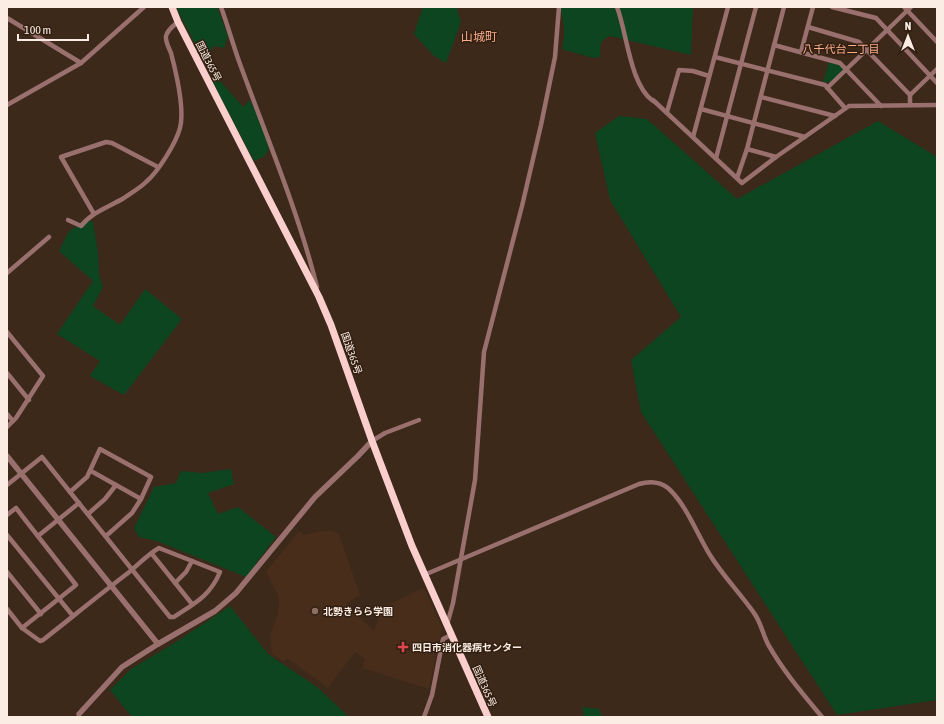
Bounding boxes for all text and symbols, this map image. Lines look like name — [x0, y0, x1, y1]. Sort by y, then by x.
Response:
scale bar — [18, 16, 88, 42]
north arrow — [888, 16, 928, 56]
text: N — [905, 20, 911, 32]
text: 100 m — [24, 23, 51, 37]
district label: 山城町 — [461, 30, 497, 44]
street label: 国道365号 — [194, 39, 223, 83]
district label: 八千代台二丁目 — [803, 43, 880, 55]
street label: 国道365号 — [339, 331, 364, 376]
marker: 北勢きらら学園 — [310, 606, 320, 616]
place label: 北勢きらら学園 — [323, 606, 393, 617]
marker: 四日市消化器病センター — [397, 641, 409, 653]
place label: 四日市消化器病センター — [412, 642, 522, 653]
street label: 国道365号 — [471, 664, 499, 709]

